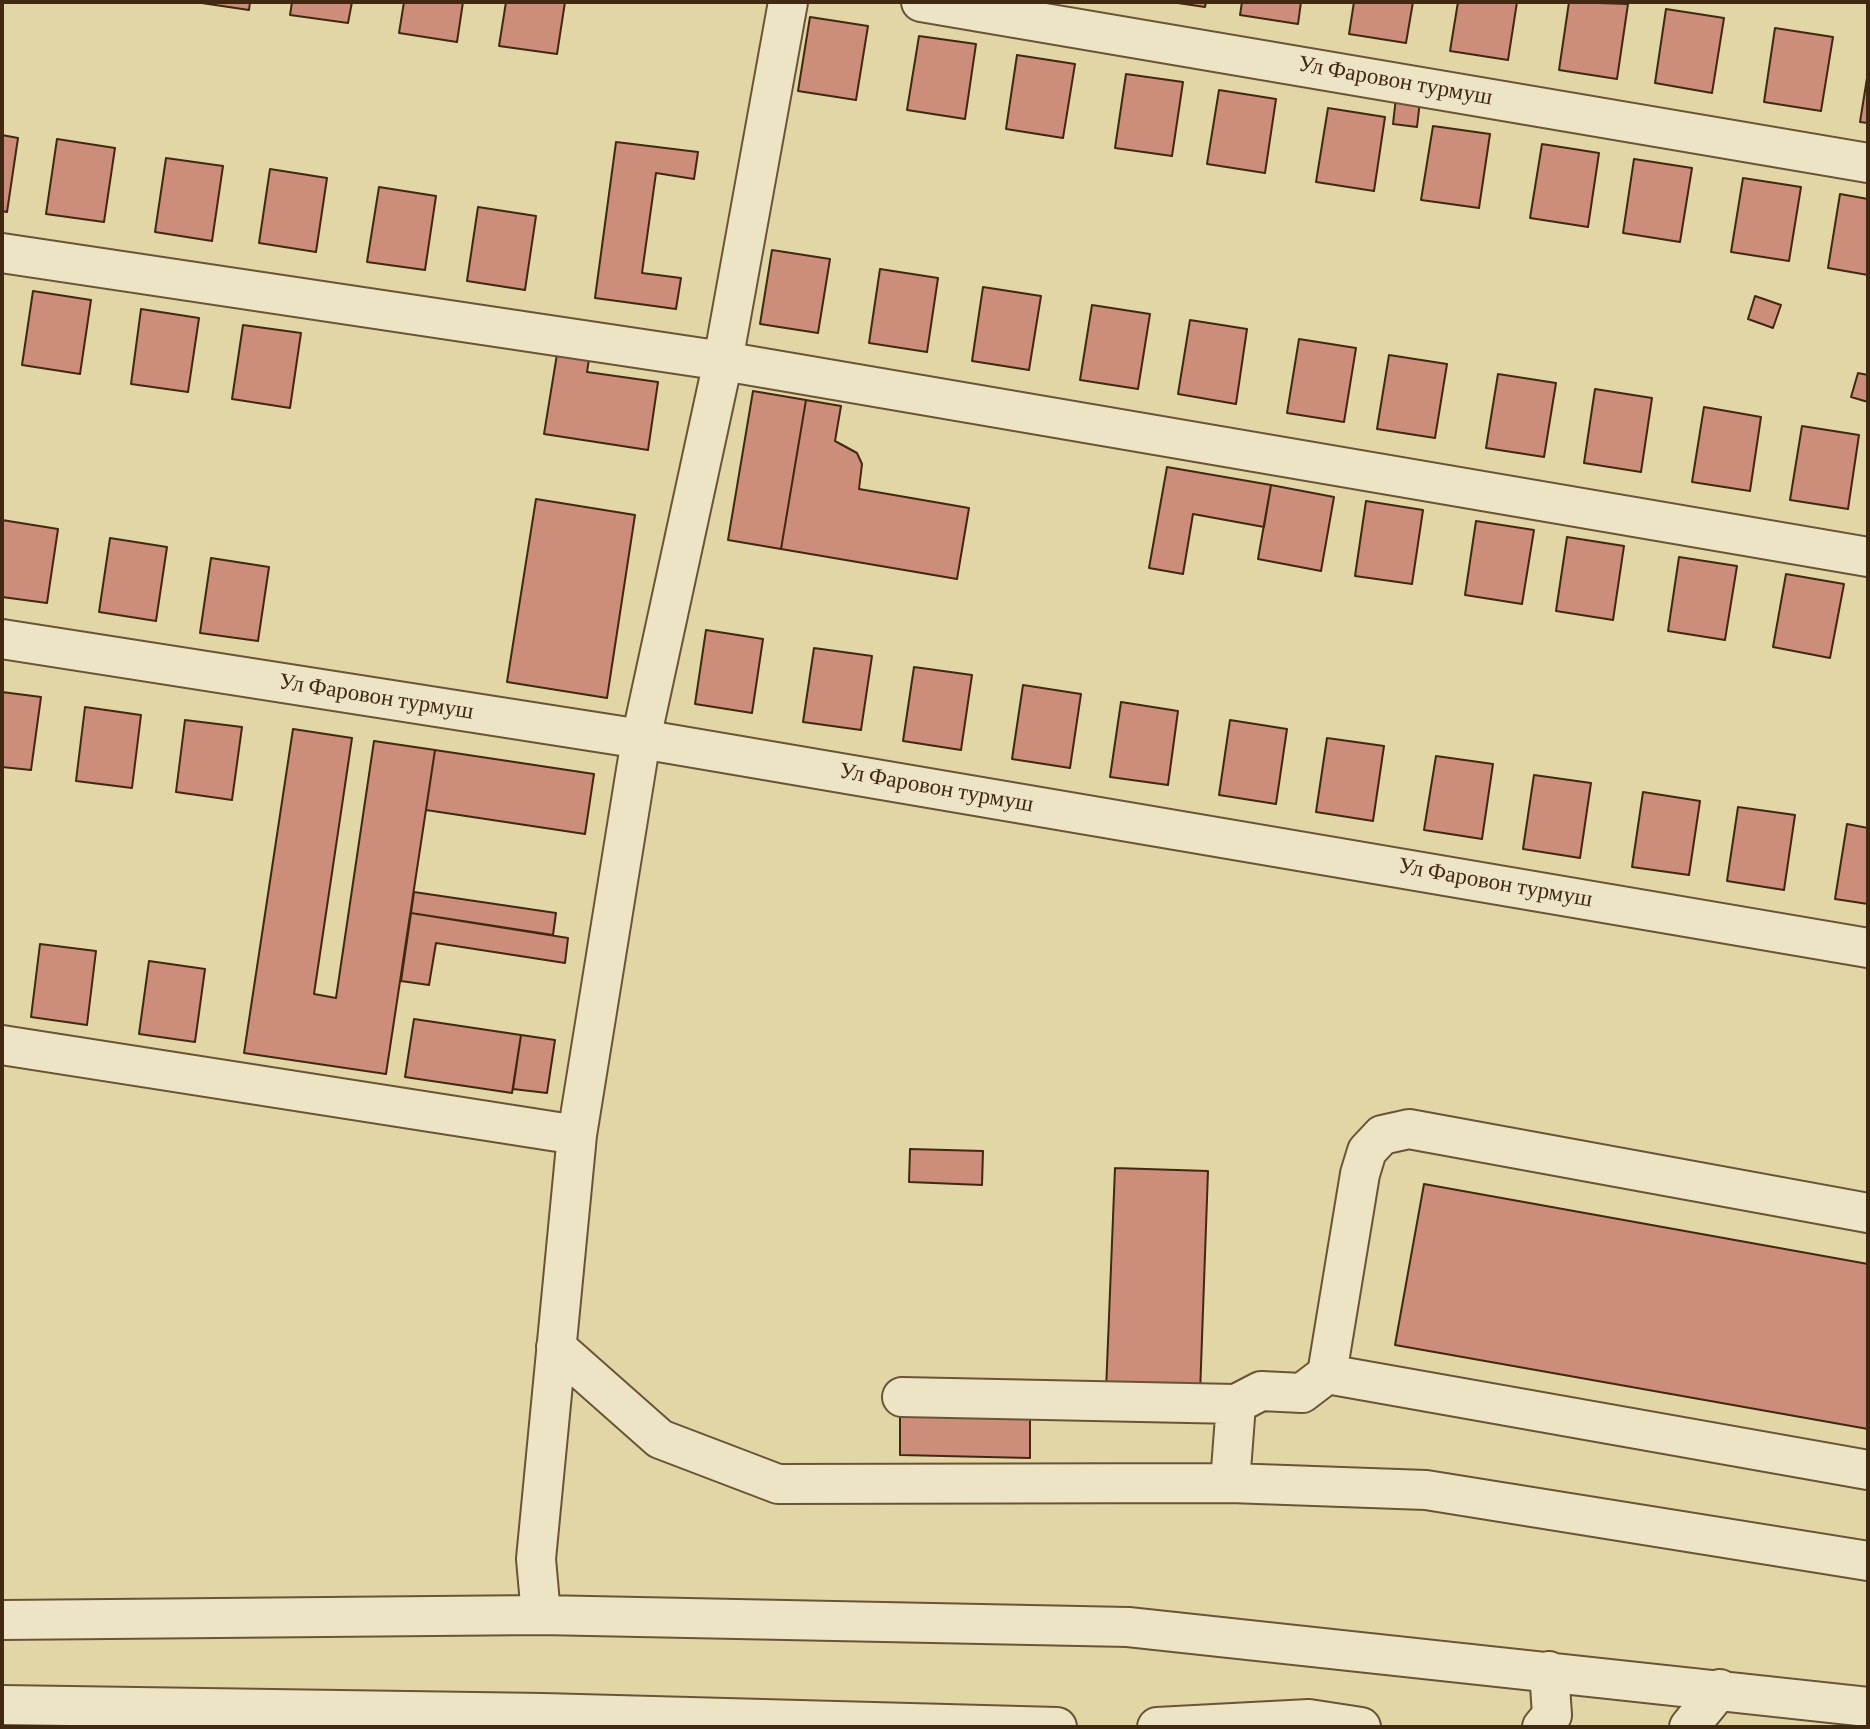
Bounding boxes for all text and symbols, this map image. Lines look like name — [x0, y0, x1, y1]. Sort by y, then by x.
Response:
street label: Ул Фаровон турмуш — [1296, 51, 1494, 113]
street label: Ул Фаровон турмуш — [277, 669, 475, 727]
street label: Ул Фаровон турмуш — [837, 758, 1035, 820]
street label: Ул Фаровон турмуш — [1396, 853, 1594, 915]

